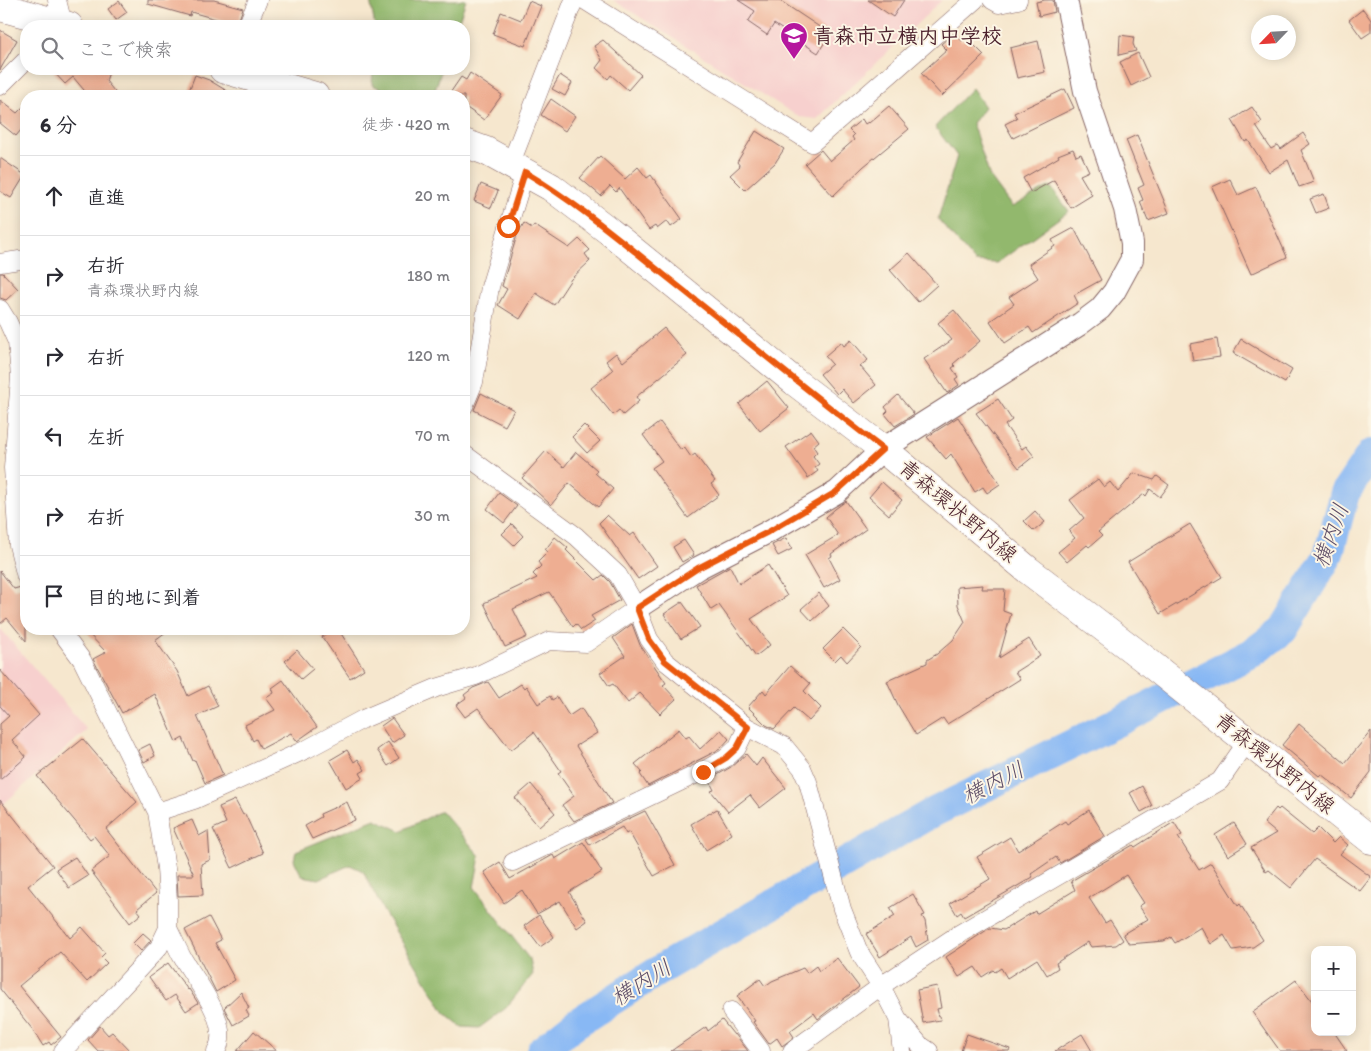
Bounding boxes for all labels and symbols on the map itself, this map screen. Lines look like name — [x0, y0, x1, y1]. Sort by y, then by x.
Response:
north arrow — [1251, 15, 1296, 60]
school or university icon: 青森市立横内中学校 — [779, 21, 809, 60]
place label: 青森市立横内中学校 — [813, 23, 1002, 48]
route start — [497, 215, 520, 238]
street label: 青森環状野内線 — [894, 454, 1023, 567]
water label: 横内川 — [1306, 500, 1354, 571]
street label: 青森環状野内線 — [1210, 707, 1340, 819]
water label: 横内川 — [958, 755, 1029, 809]
route end — [692, 761, 715, 784]
water label: 横内川 — [606, 953, 676, 1011]

